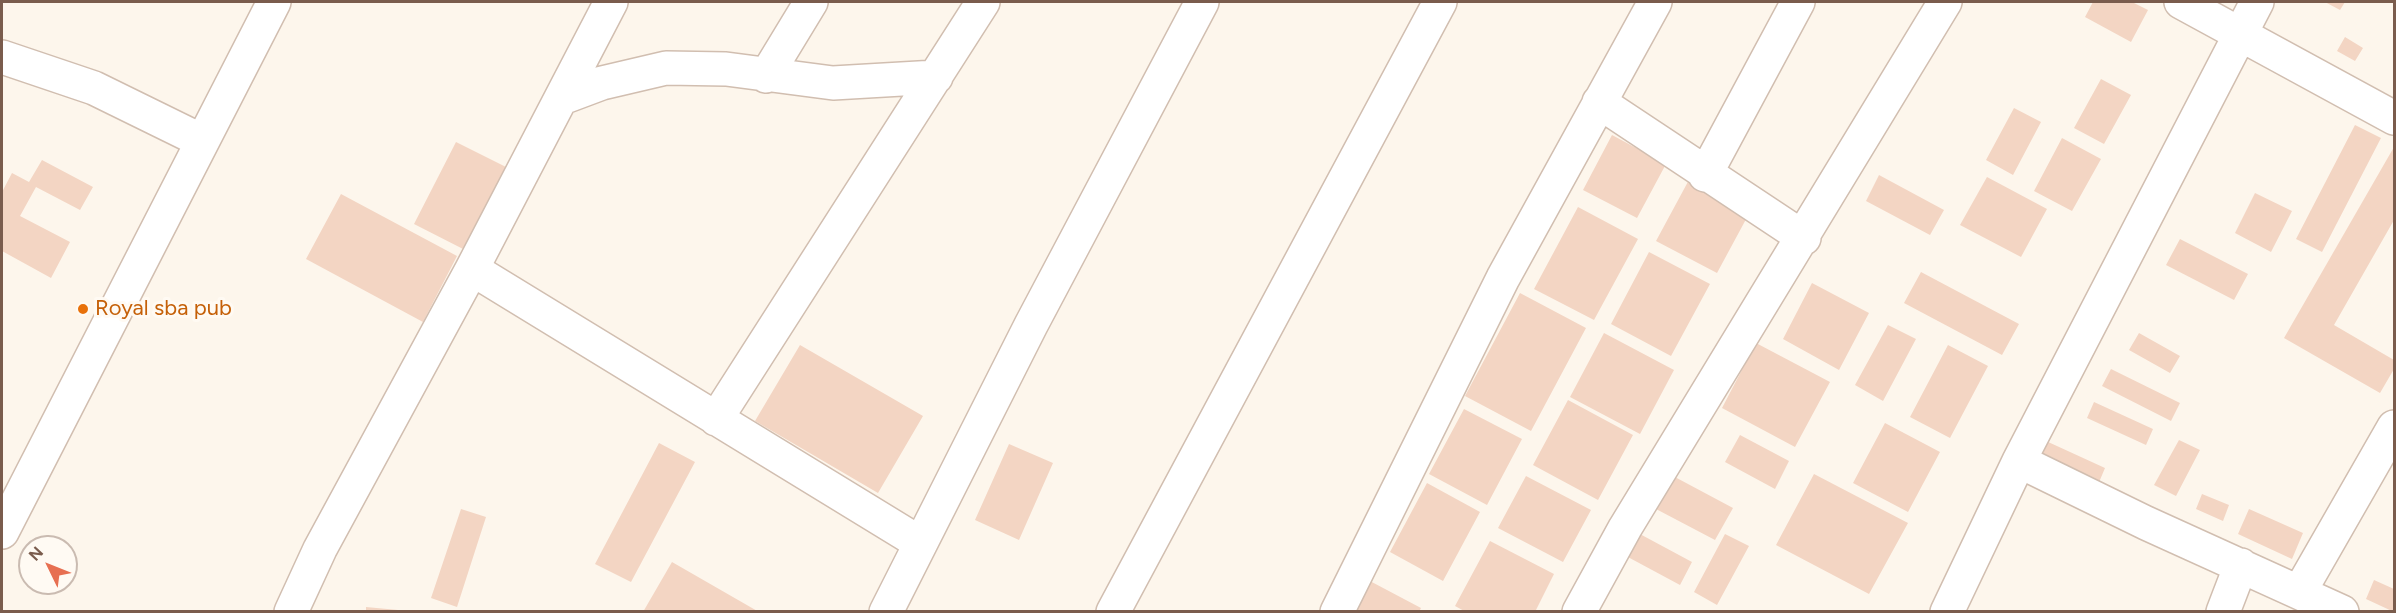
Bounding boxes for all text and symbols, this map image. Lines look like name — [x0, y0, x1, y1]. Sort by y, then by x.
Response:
place label: Royal sba pub — [95, 296, 232, 322]
marker: Royal sba pub — [76, 302, 90, 316]
north arrow — [18, 535, 78, 595]
text: N — [25, 543, 47, 565]

